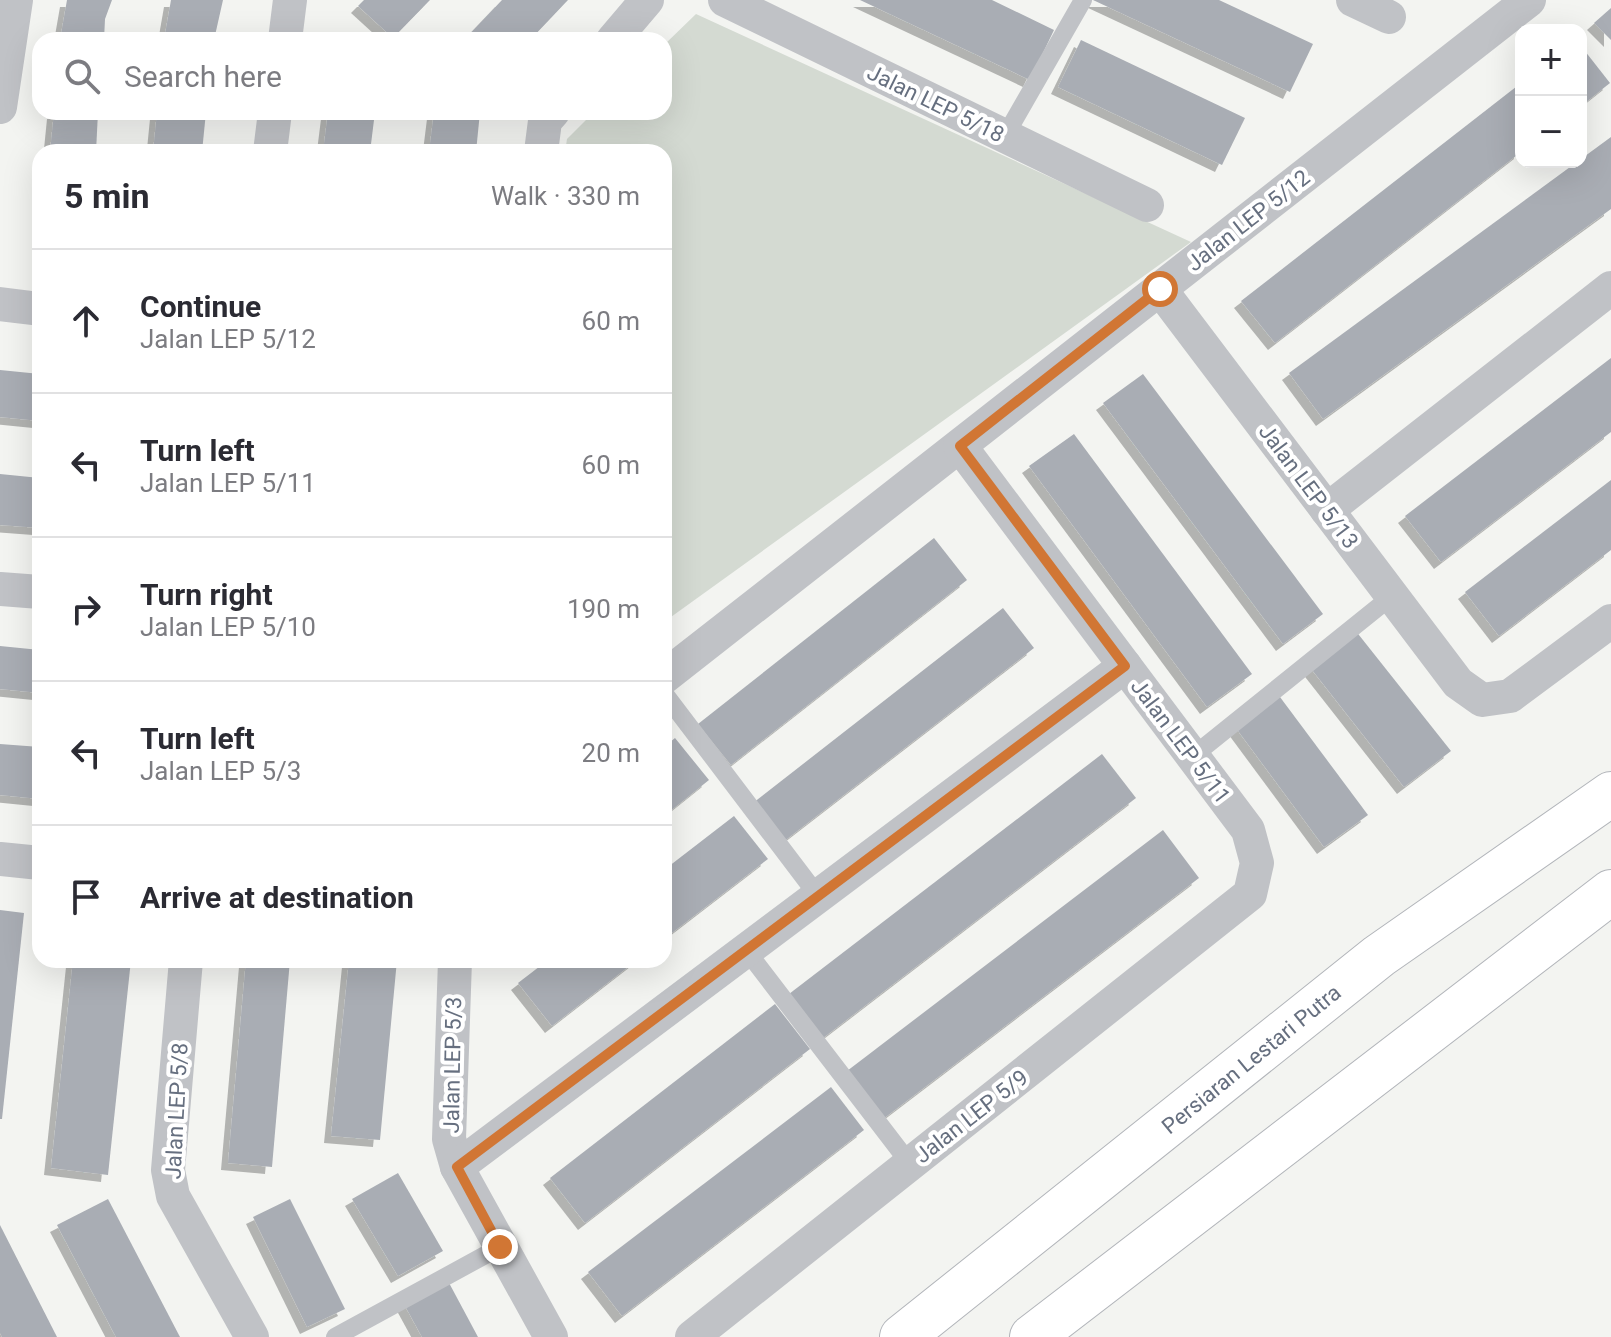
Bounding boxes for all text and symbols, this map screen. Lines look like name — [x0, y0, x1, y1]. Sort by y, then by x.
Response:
map controls — [1515, 24, 1587, 168]
button: + — [1515, 24, 1587, 96]
search box — [32, 32, 672, 120]
icon: search — [60, 54, 104, 98]
text: Search here — [124, 59, 282, 94]
street label: Jalan LEP 5/18 — [863, 60, 1008, 147]
button: − — [1515, 96, 1587, 168]
street label: Jalan LEP 5/12 — [1182, 165, 1315, 276]
text: 5 min — [64, 176, 149, 216]
text: Walk · 330 m — [491, 181, 640, 211]
route start — [1142, 271, 1178, 307]
text: Continue — [140, 289, 261, 324]
icon: ahead — [64, 299, 108, 343]
text: 60 m — [582, 306, 640, 336]
text: Jalan LEP 5/12 — [140, 324, 316, 354]
street label: Jalan LEP 5/13 — [1254, 419, 1363, 553]
text: Turn left — [140, 433, 255, 468]
icon: left — [64, 443, 108, 487]
text: 60 m — [582, 450, 640, 480]
text: Jalan LEP 5/11 — [140, 468, 316, 498]
text: Turn right — [140, 577, 273, 612]
icon: right — [64, 587, 108, 631]
text: 190 m — [567, 594, 640, 624]
text: Jalan LEP 5/10 — [140, 612, 316, 642]
street label: Jalan LEP 5/11 — [1126, 674, 1235, 808]
text: Turn left — [140, 721, 255, 756]
icon: left — [64, 731, 108, 775]
text: 20 m — [582, 738, 640, 768]
text: Jalan LEP 5/3 — [140, 756, 301, 786]
icon: arrive — [64, 875, 108, 919]
text: Arrive at destination — [140, 880, 414, 915]
street label: Persiaran Lestari Putra — [1157, 980, 1346, 1139]
street label: Jalan LEP 5/3 — [439, 997, 466, 1133]
street label: Jalan LEP 5/8 — [160, 1042, 193, 1180]
street label: Jalan LEP 5/9 — [910, 1065, 1033, 1168]
route end — [482, 1229, 518, 1265]

